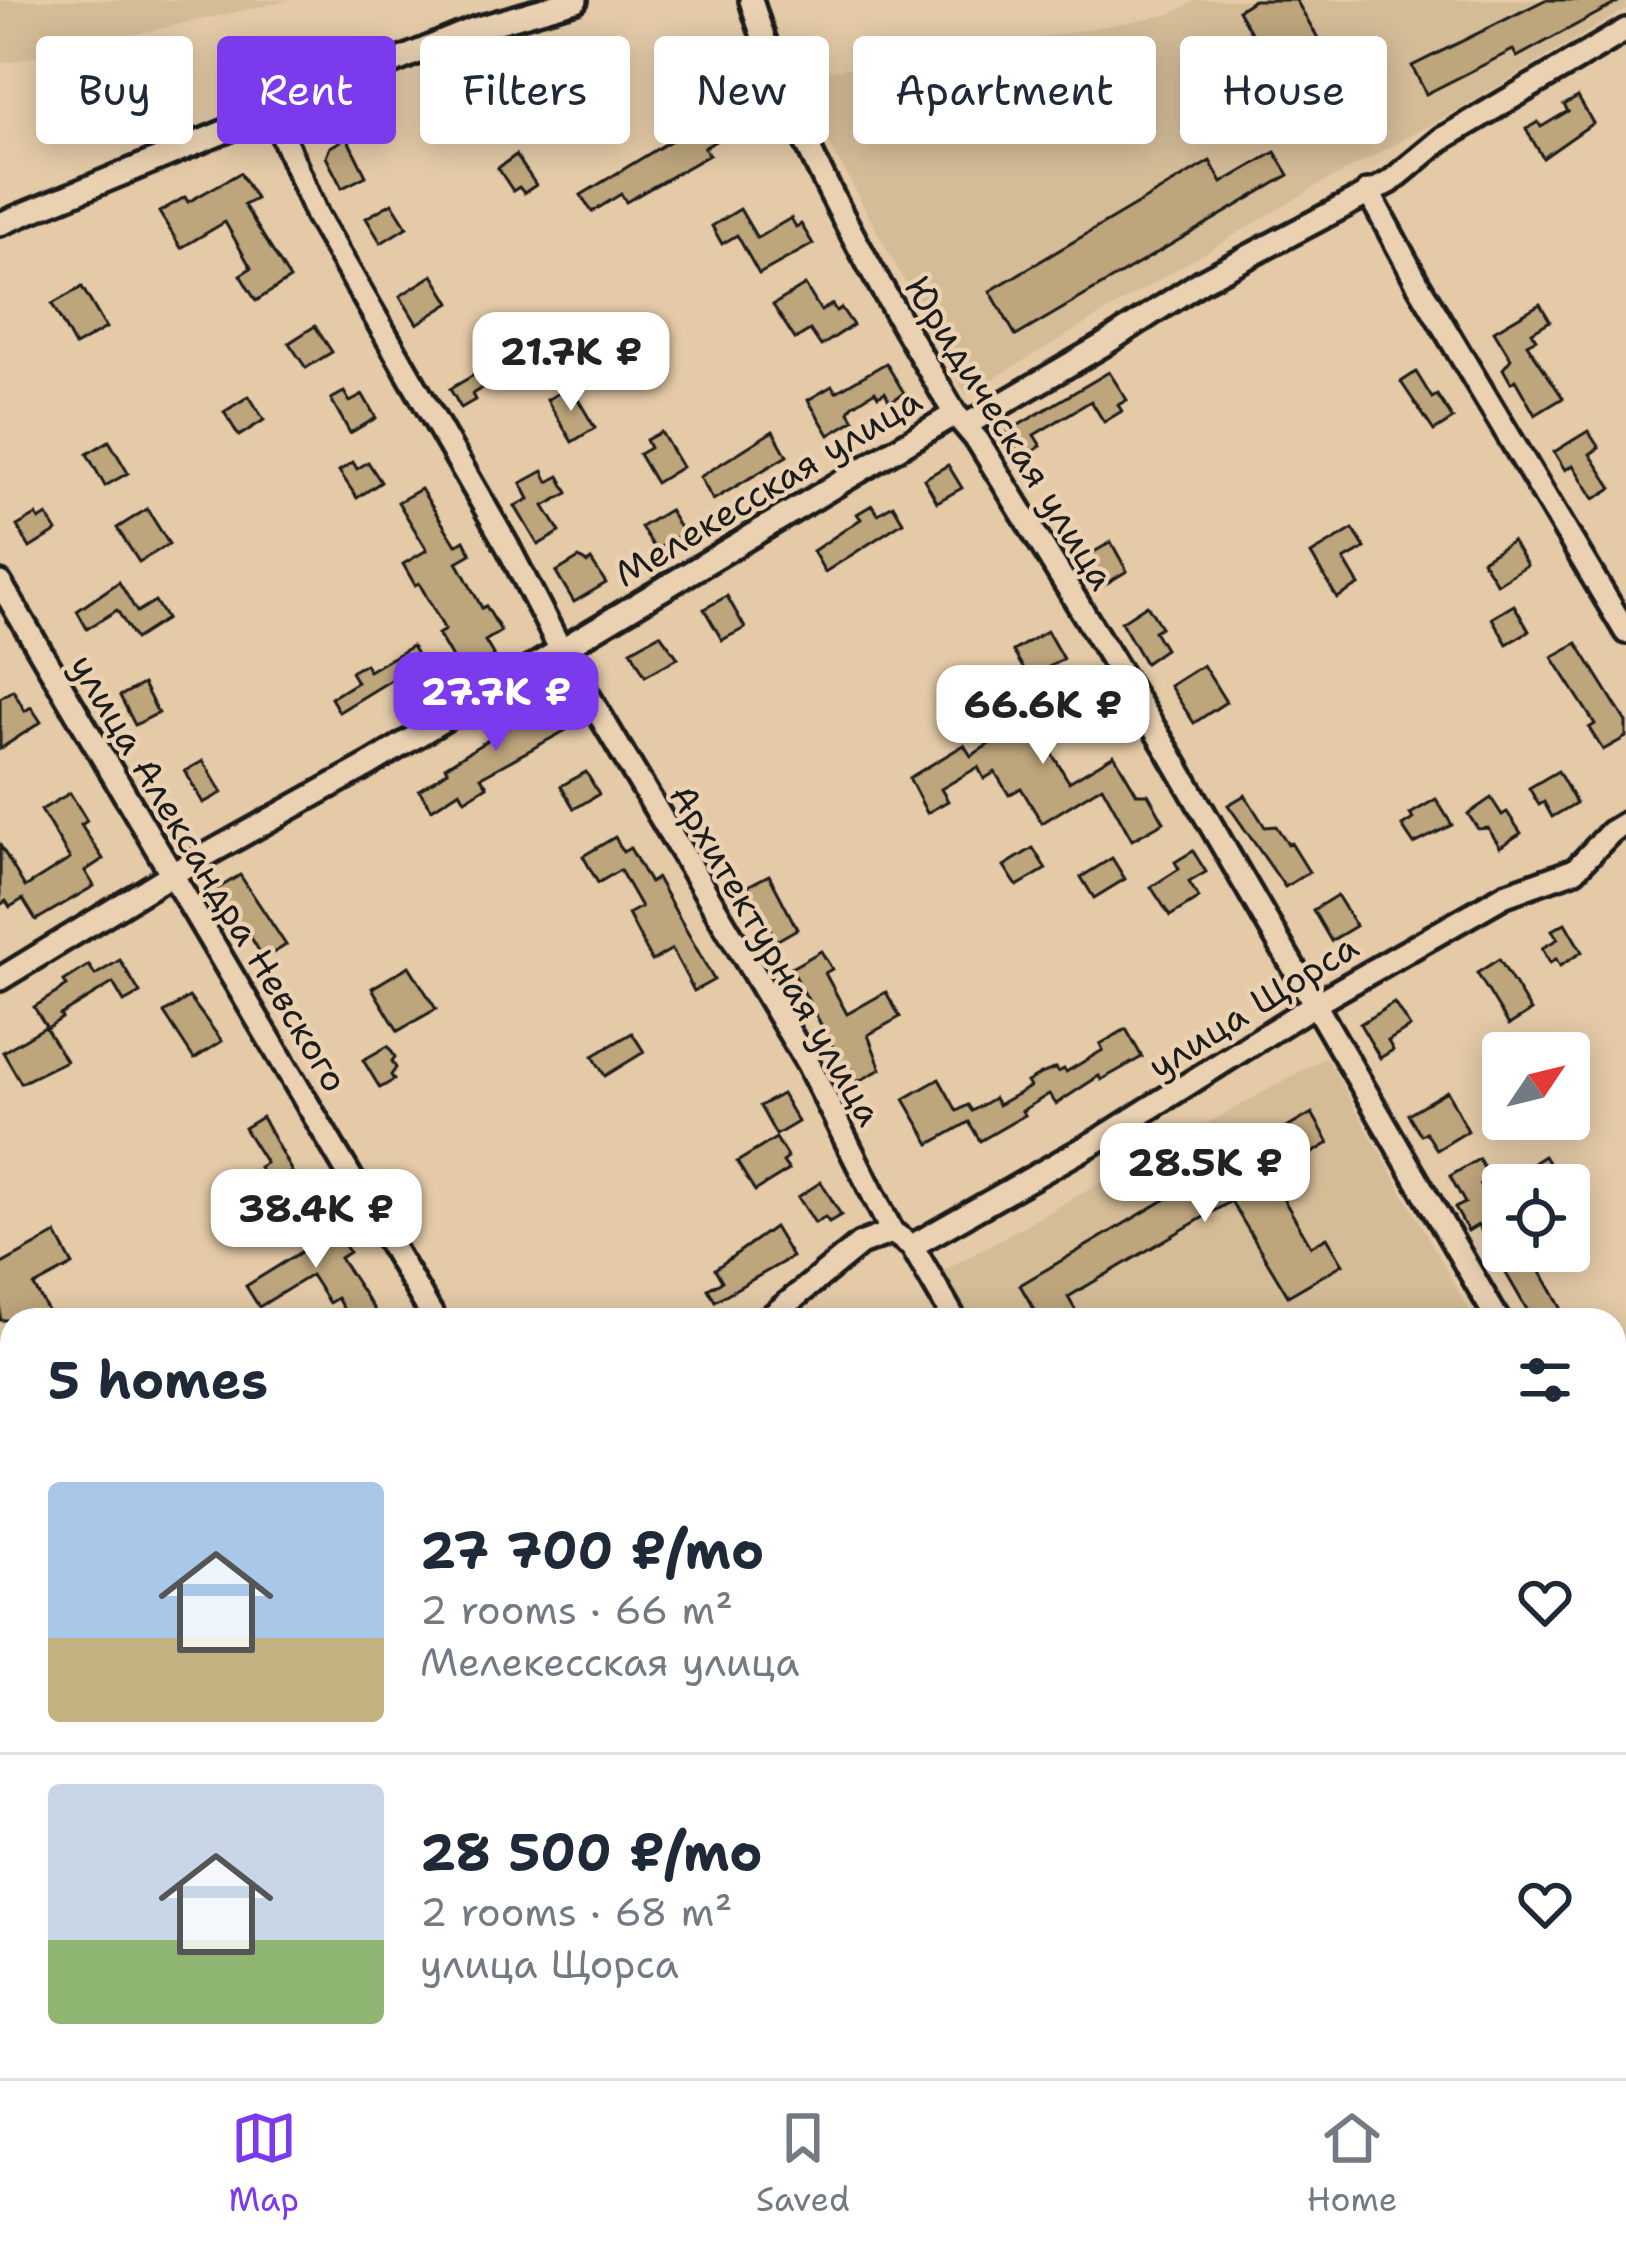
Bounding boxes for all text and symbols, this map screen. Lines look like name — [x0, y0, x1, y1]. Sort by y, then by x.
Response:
chip: Buy — [36, 36, 193, 144]
chip: Rent — [217, 36, 396, 144]
chip: Filters — [420, 36, 630, 144]
chip: New — [654, 36, 829, 144]
chip: Apartment — [853, 36, 1156, 144]
chip: House — [1180, 36, 1387, 144]
street label: Юридическая улица — [893, 267, 1127, 599]
pin: 21.7K ₽ — [460, 312, 682, 414]
text: 21.7K ₽ — [499, 325, 643, 377]
street label: Мелекесская улица — [605, 376, 931, 598]
street label: улица Александра Невского — [59, 645, 359, 1101]
pin: 27.7K ₽ — [385, 652, 607, 754]
text: 27.7K ₽ — [420, 665, 572, 717]
pin: 66.6K ₽ — [932, 665, 1154, 767]
text: 66.6K ₽ — [963, 678, 1123, 730]
street label: Архитектурная улица — [658, 775, 894, 1135]
street label: улица Щорса — [1139, 922, 1367, 1090]
north arrow — [1482, 1032, 1590, 1140]
map controls — [1482, 1032, 1590, 1272]
pin: 28.5K ₽ — [1094, 1123, 1316, 1225]
text: 28.5K ₽ — [1127, 1136, 1283, 1188]
button: locate — [1482, 1164, 1590, 1272]
pin: 38.4K ₽ — [205, 1169, 427, 1271]
text: 38.4K ₽ — [238, 1182, 394, 1234]
text: 5 homes — [48, 1346, 268, 1414]
icon: filters — [1512, 1347, 1578, 1413]
text: 27 700 ₽/mo — [420, 1516, 764, 1584]
icon: home — [144, 1530, 288, 1674]
icon: heart — [1512, 1569, 1578, 1635]
text: 2 rooms · 66 m² — [420, 1584, 733, 1636]
text: Мелекесская улица — [420, 1636, 799, 1688]
text: 28 500 ₽/mo — [420, 1818, 763, 1886]
icon: home — [144, 1832, 288, 1976]
icon: heart — [1512, 1871, 1578, 1937]
text: 2 rooms · 68 m² — [420, 1886, 732, 1938]
text: улица Щорса — [420, 1938, 679, 1990]
tab: Map — [228, 2105, 299, 2222]
tab: Saved — [756, 2105, 850, 2222]
tab: Home — [1307, 2105, 1397, 2222]

